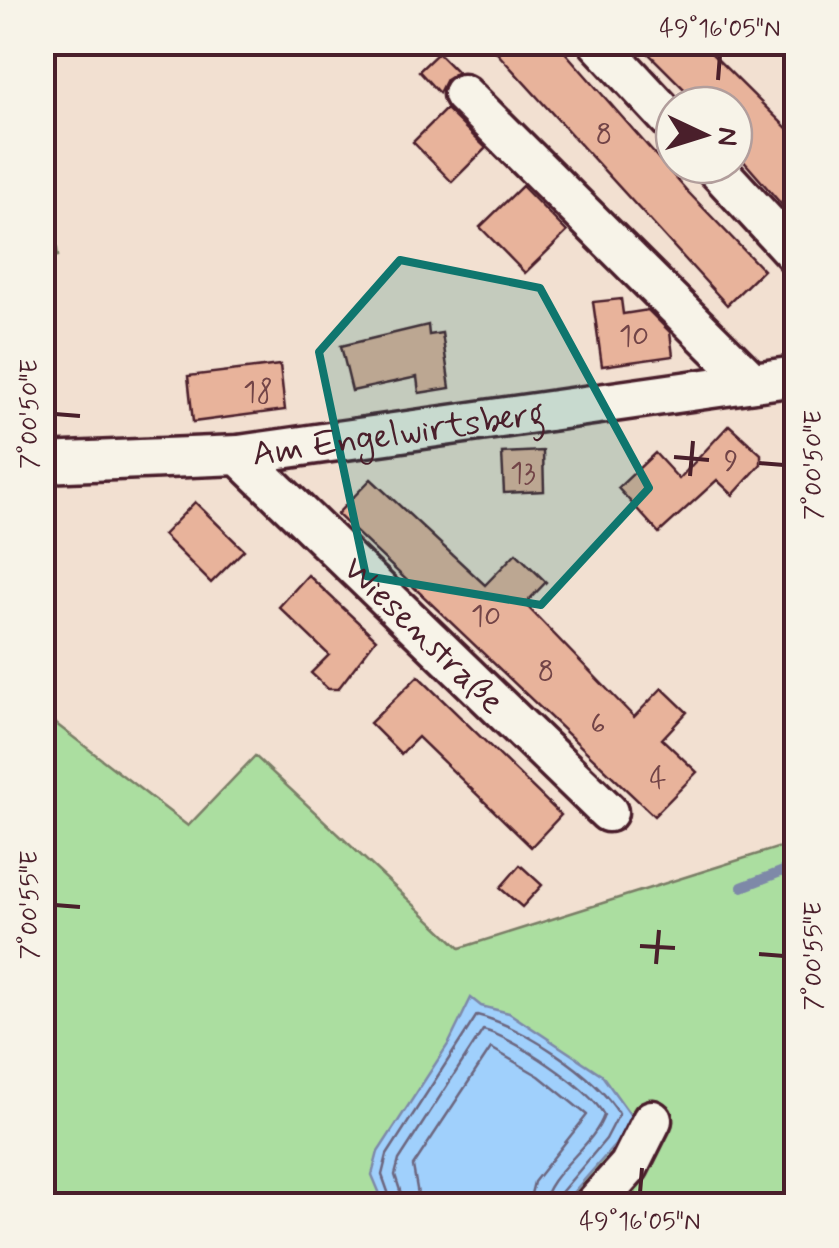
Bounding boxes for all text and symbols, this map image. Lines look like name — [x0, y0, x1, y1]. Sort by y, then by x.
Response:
text: 49°16'05"N — [659, 13, 781, 46]
north arrow — [654, 85, 754, 185]
house number: 8 — [596, 115, 612, 154]
text: N — [707, 126, 746, 147]
house number: 10 — [619, 317, 649, 356]
text: 7°00'50"E — [14, 359, 47, 469]
house number: 18 — [243, 373, 273, 412]
street label: Am Engelwirtsberg — [249, 391, 548, 478]
text: 7°00'50"E — [798, 410, 831, 520]
house number: 9 — [724, 442, 738, 481]
house number: 13 — [510, 454, 536, 493]
street label: Wiesenstraße — [332, 547, 514, 725]
house number: 10 — [471, 597, 501, 636]
house number: 8 — [538, 652, 554, 691]
house number: 6 — [590, 705, 606, 744]
house number: 4 — [649, 759, 667, 798]
text: 7°00'55"E — [14, 850, 47, 960]
text: 7°00'55"E — [798, 901, 831, 1011]
text: 49°16'05"N — [579, 1206, 701, 1239]

